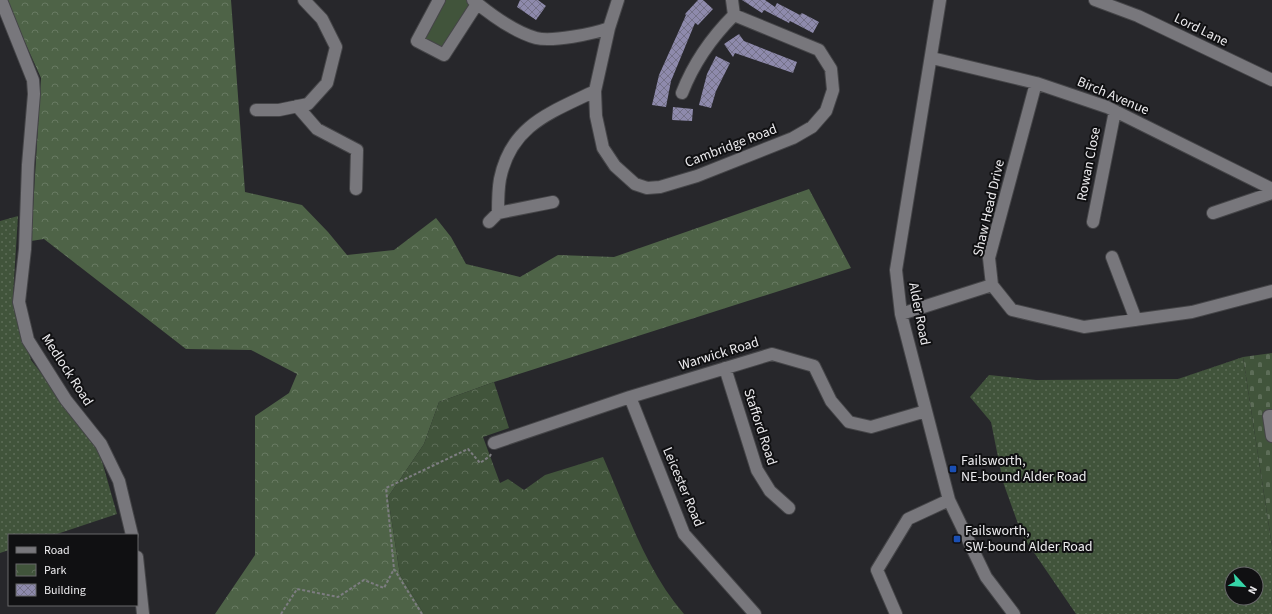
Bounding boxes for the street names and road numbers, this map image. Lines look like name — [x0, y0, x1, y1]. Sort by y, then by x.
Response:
street label: Lord Lane — [1171, 8, 1231, 52]
street label: Birch Avenue — [1074, 72, 1152, 120]
street label: Cambridge Road — [682, 119, 780, 173]
street label: Rowan Close — [1072, 125, 1106, 203]
street label: Shaw Head Drive — [968, 158, 1010, 258]
street label: Alder Road — [903, 281, 935, 347]
street label: Medlock Road — [36, 330, 98, 410]
street label: Warwick Road — [677, 332, 761, 376]
street label: Stafford Road — [738, 386, 782, 468]
street label: Leicester Road — [657, 444, 709, 530]

